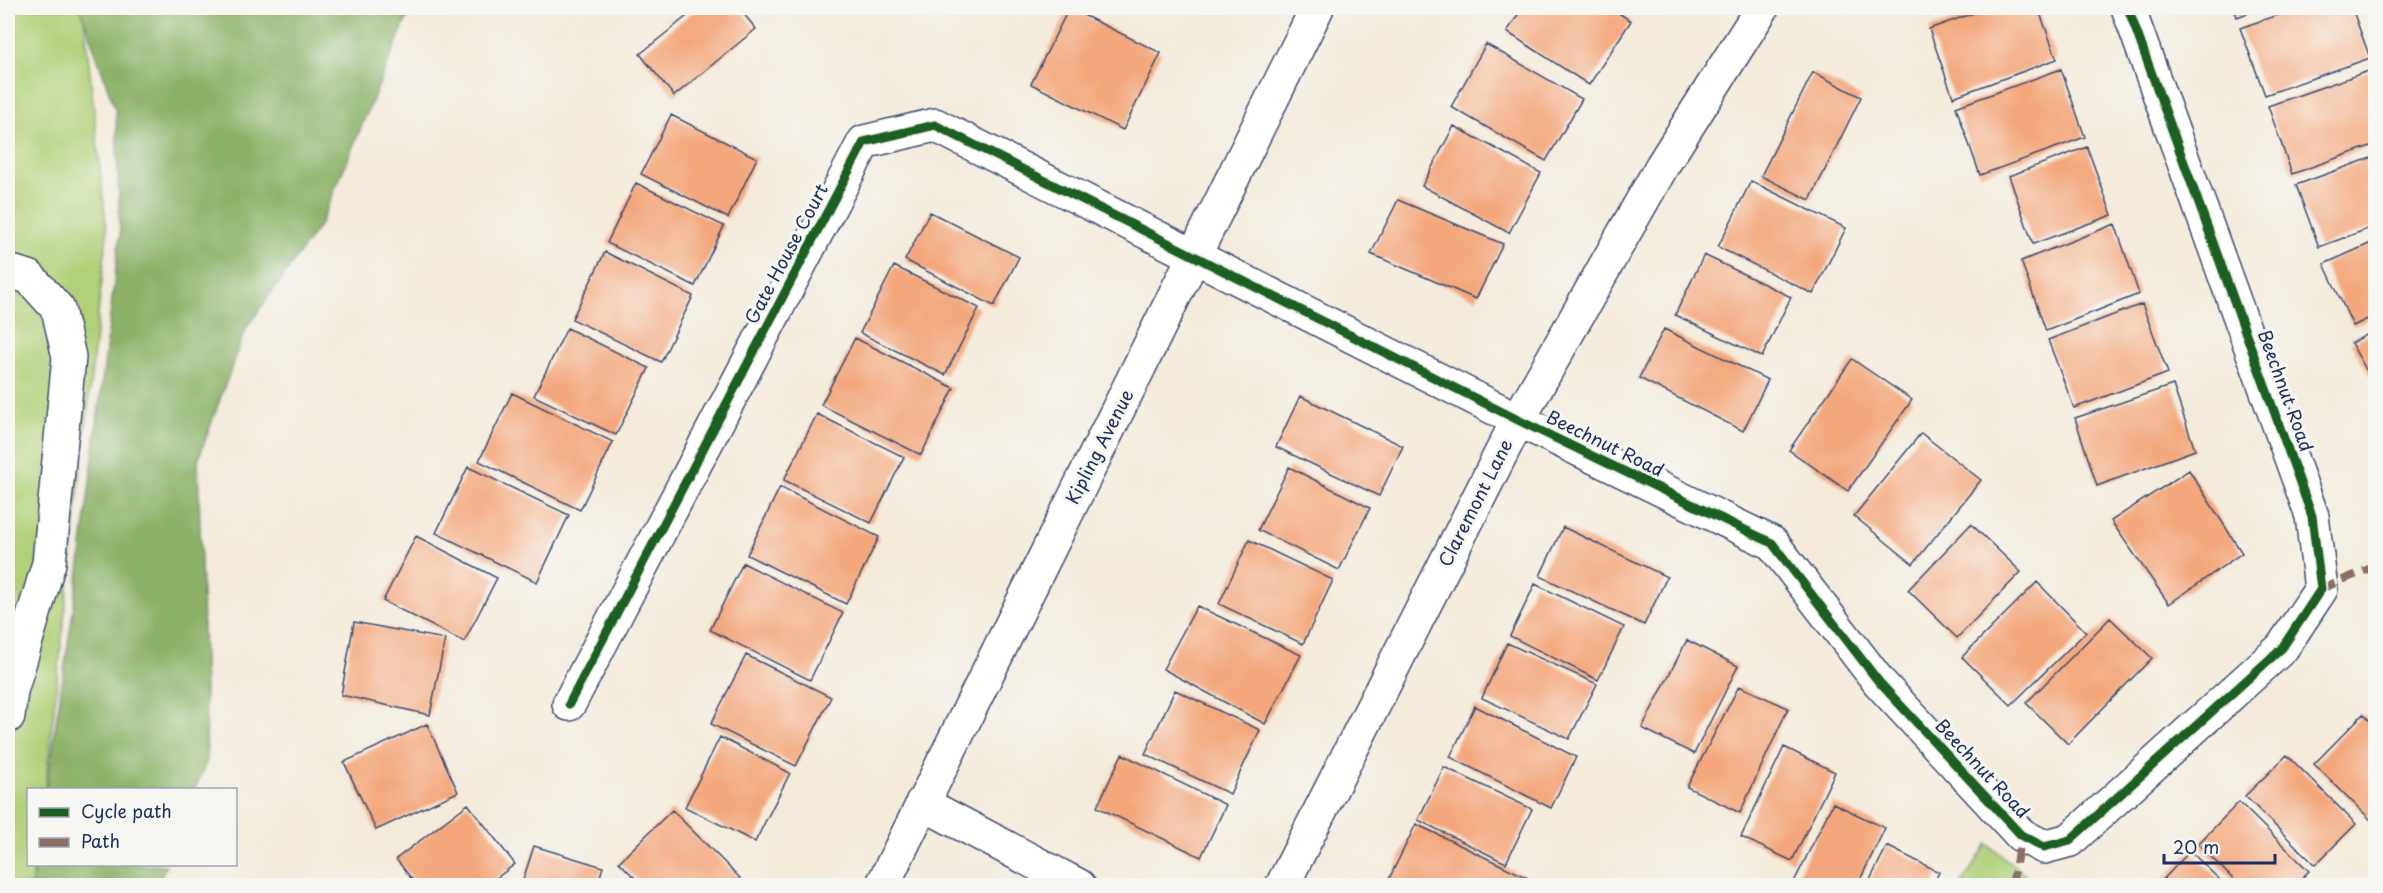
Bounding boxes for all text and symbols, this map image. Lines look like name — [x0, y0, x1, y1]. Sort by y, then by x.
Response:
street label: Gate House Court — [737, 178, 834, 328]
street label: Beechnut Road — [2252, 326, 2321, 455]
street label: Kipling Avenue — [1058, 384, 1139, 508]
street label: Beechnut Road — [1542, 403, 1669, 483]
street label: Claremont Lane — [1431, 434, 1519, 571]
street label: Beechnut Road — [1930, 712, 2036, 824]
legend — [27, 788, 237, 866]
text: Cycle path — [81, 797, 172, 824]
text: Path — [81, 827, 120, 854]
scale bar — [2164, 827, 2275, 865]
text: 20 m — [2173, 833, 2219, 860]

